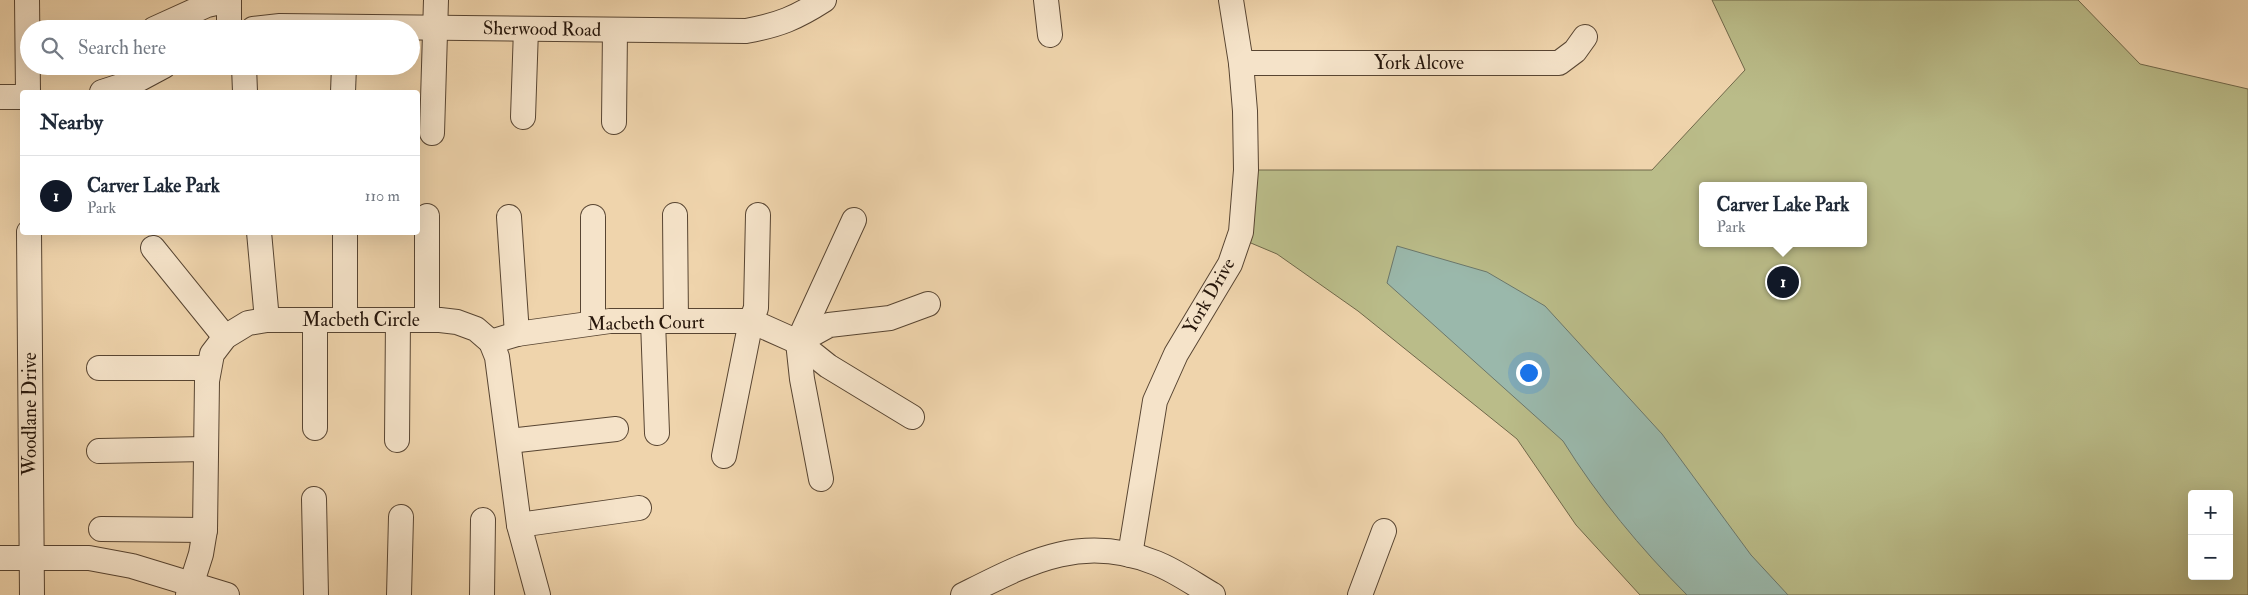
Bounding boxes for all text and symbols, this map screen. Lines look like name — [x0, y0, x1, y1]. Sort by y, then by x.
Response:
street label: Sherwood Road — [483, 16, 602, 42]
search box — [20, 20, 420, 75]
icon: search — [38, 34, 66, 62]
text: Search here — [78, 36, 166, 60]
street label: York Alcove — [1374, 51, 1464, 75]
text: Nearby — [40, 109, 103, 136]
text: Carver Lake Park — [87, 174, 220, 198]
popup — [1699, 182, 1867, 247]
text: 1 — [53, 186, 59, 206]
text: 110 m — [365, 186, 400, 206]
text: Carver Lake Park — [1717, 193, 1849, 217]
text: Park — [87, 198, 116, 218]
text: Park — [1717, 217, 1746, 237]
street label: York Drive — [1178, 254, 1240, 338]
pin: 1 — [1767, 263, 1799, 301]
street label: Macbeth Circle — [302, 308, 420, 332]
street label: Macbeth Court — [587, 310, 705, 336]
street label: Woodlane Drive — [18, 352, 42, 477]
your location — [1516, 360, 1542, 386]
map controls — [2188, 490, 2233, 580]
button: + — [2188, 490, 2233, 535]
button: − — [2188, 535, 2233, 580]

